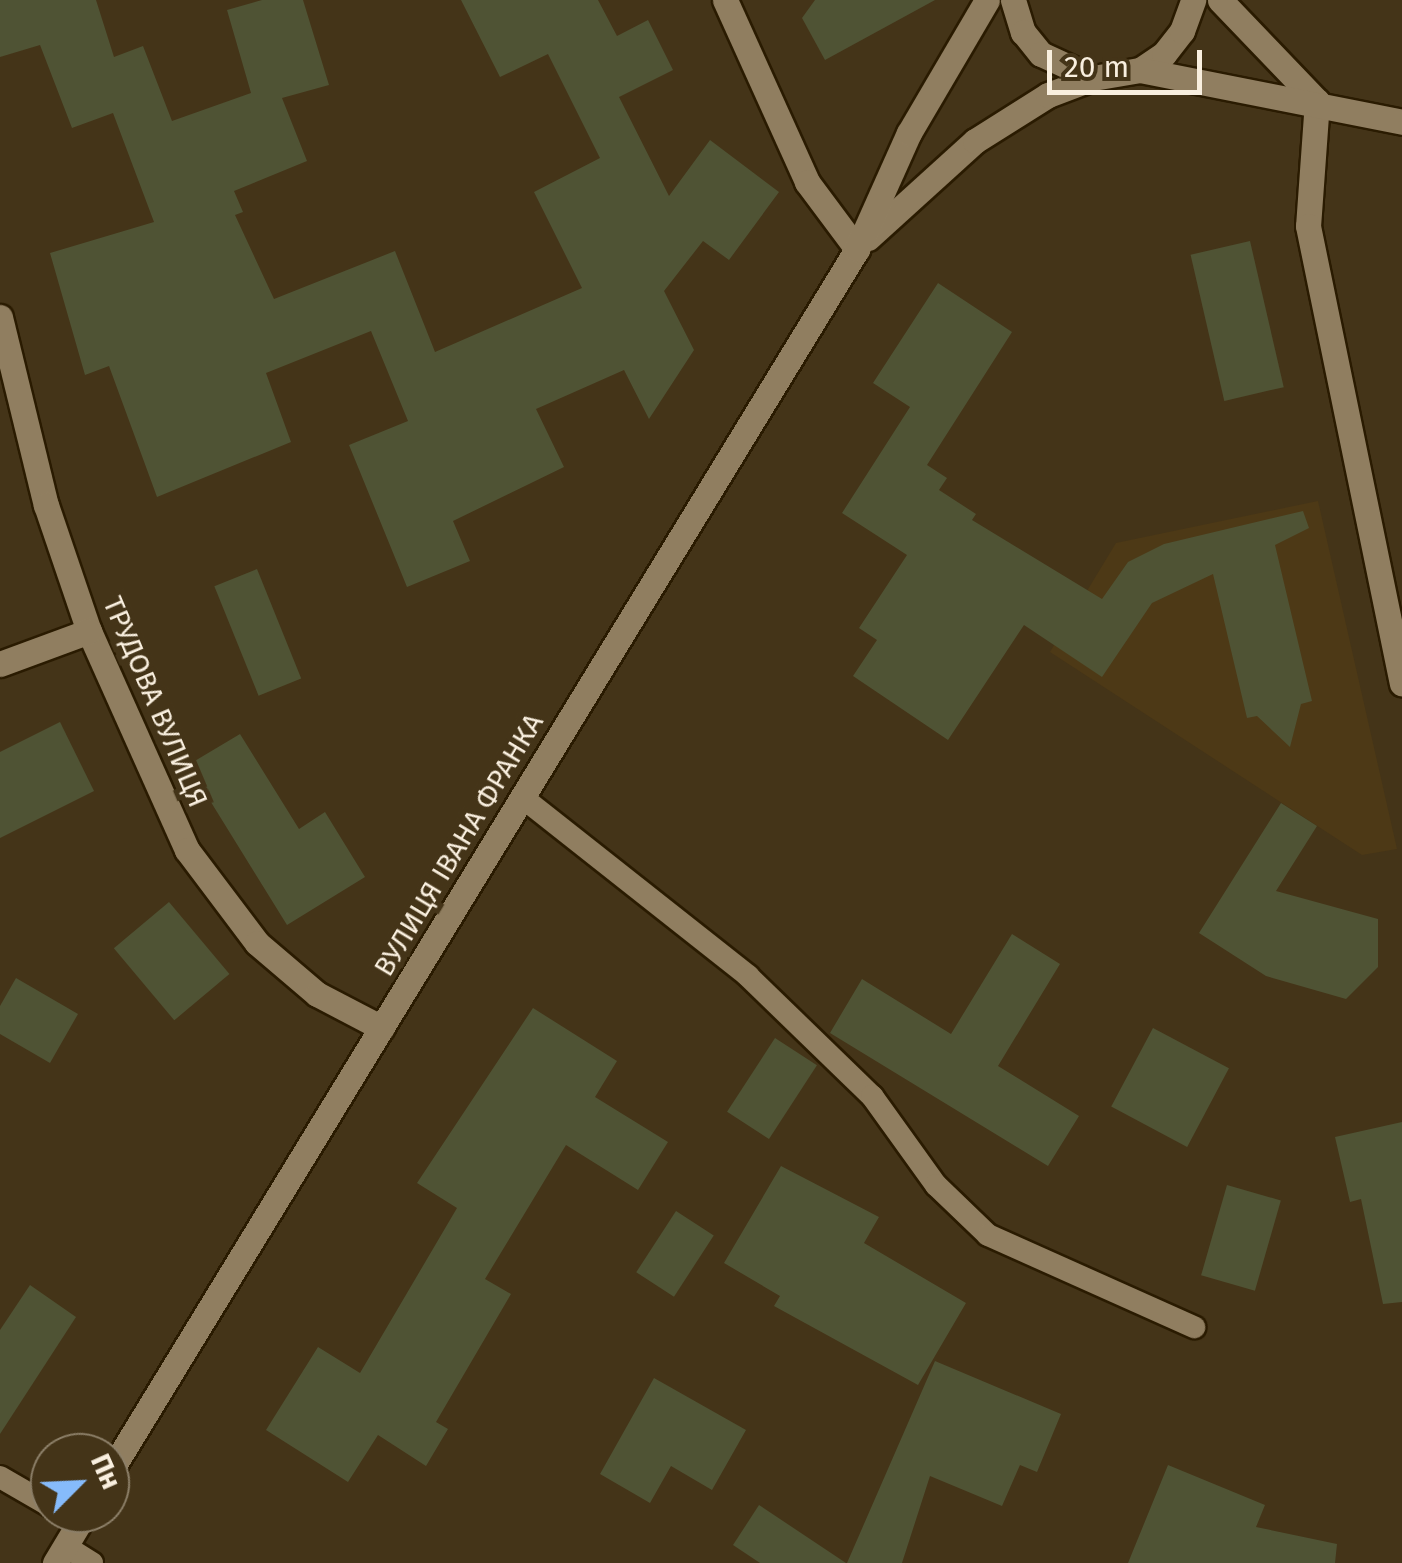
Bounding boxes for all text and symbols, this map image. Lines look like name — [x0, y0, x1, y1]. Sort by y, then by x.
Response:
scale bar — [1052, 30, 1207, 92]
text: 20 m — [1064, 49, 1129, 85]
street label: ТРУДОВА ВУЛИЦЯ — [95, 592, 215, 812]
street label: ВУЛИЦЯ ІВАНА ФРАНКА — [367, 708, 551, 982]
north arrow — [30, 1433, 130, 1533]
text: Пн — [84, 1449, 128, 1494]

